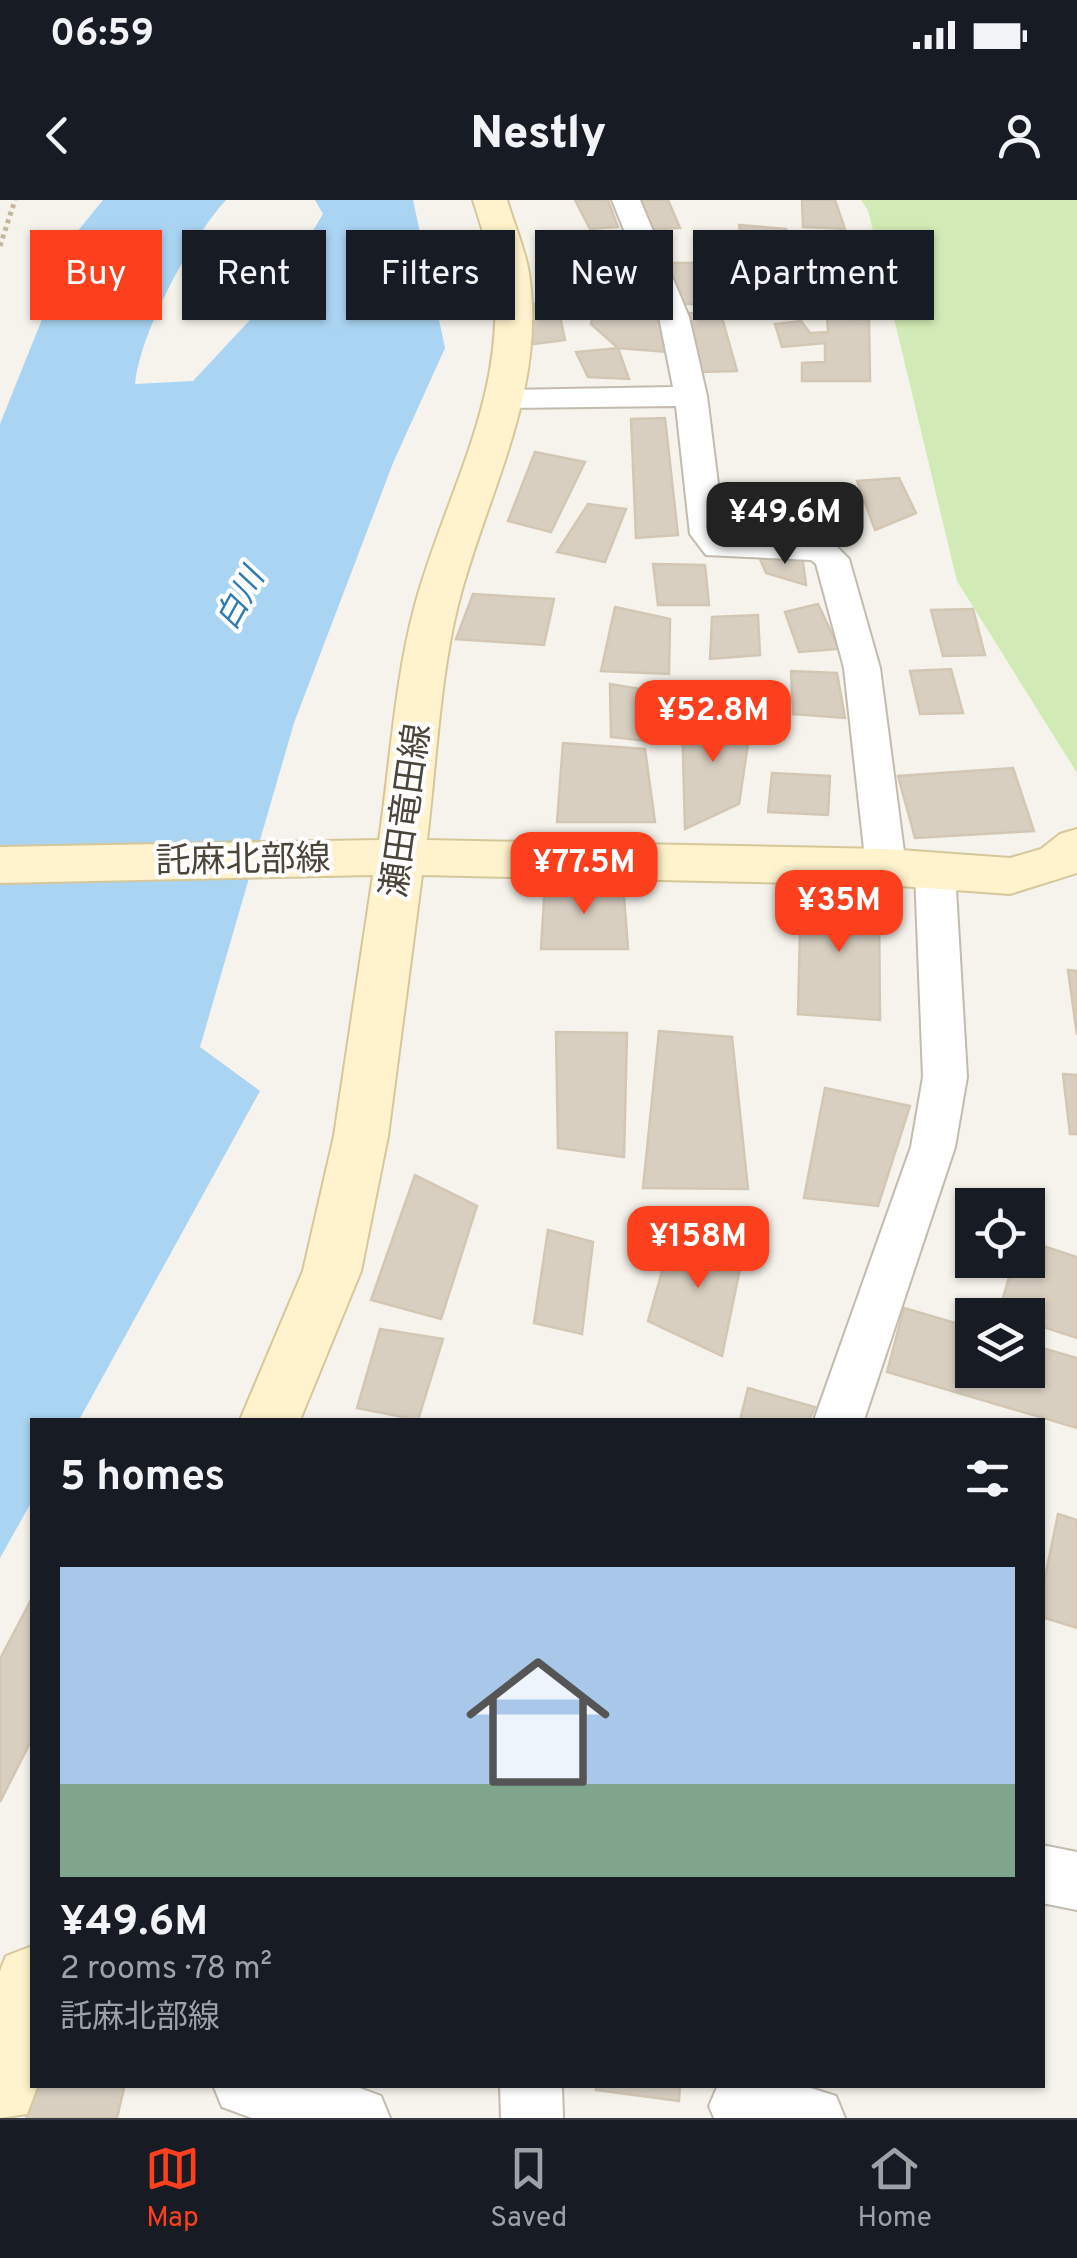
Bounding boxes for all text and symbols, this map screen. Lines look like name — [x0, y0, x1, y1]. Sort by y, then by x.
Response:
text: 06:59 — [50, 11, 154, 60]
text: Nestly — [471, 107, 606, 164]
icon: back — [30, 108, 85, 163]
icon: person — [992, 108, 1047, 163]
chip: Buy — [30, 230, 162, 320]
chip: Rent — [182, 230, 326, 320]
chip: Filters — [346, 230, 515, 320]
chip: New — [535, 230, 673, 320]
chip: Apartment — [693, 230, 934, 320]
pin: ¥49.6M — [704, 482, 866, 567]
text: ¥49.6M — [728, 494, 842, 534]
water label: 白川 — [209, 560, 276, 638]
pin: ¥52.8M — [632, 680, 794, 765]
text: ¥52.8M — [657, 692, 769, 732]
street label: 瀬田竜田線 — [374, 721, 442, 901]
pin: ¥77.5M — [503, 832, 665, 917]
street label: 託麻北部線 — [155, 838, 331, 886]
text: ¥77.5M — [533, 844, 635, 884]
pin: ¥35M — [780, 870, 898, 955]
text: ¥35M — [797, 882, 881, 922]
map controls — [955, 1188, 1045, 1388]
button: locate — [955, 1188, 1045, 1278]
pin: ¥158M — [628, 1206, 768, 1291]
text: ¥158M — [649, 1218, 747, 1258]
button: layers — [955, 1298, 1045, 1388]
icon: filters — [960, 1451, 1015, 1506]
text: 5 homes — [60, 1452, 225, 1505]
icon: home — [448, 1632, 628, 1812]
text: ¥49.6M — [60, 1897, 208, 1950]
text: 2 rooms · 78 m² — [60, 1950, 272, 1990]
text: 託麻北部線 — [60, 1999, 220, 2039]
tab: Map — [145, 2141, 200, 2237]
tab: Saved — [490, 2141, 567, 2237]
tab: Home — [858, 2141, 932, 2237]

